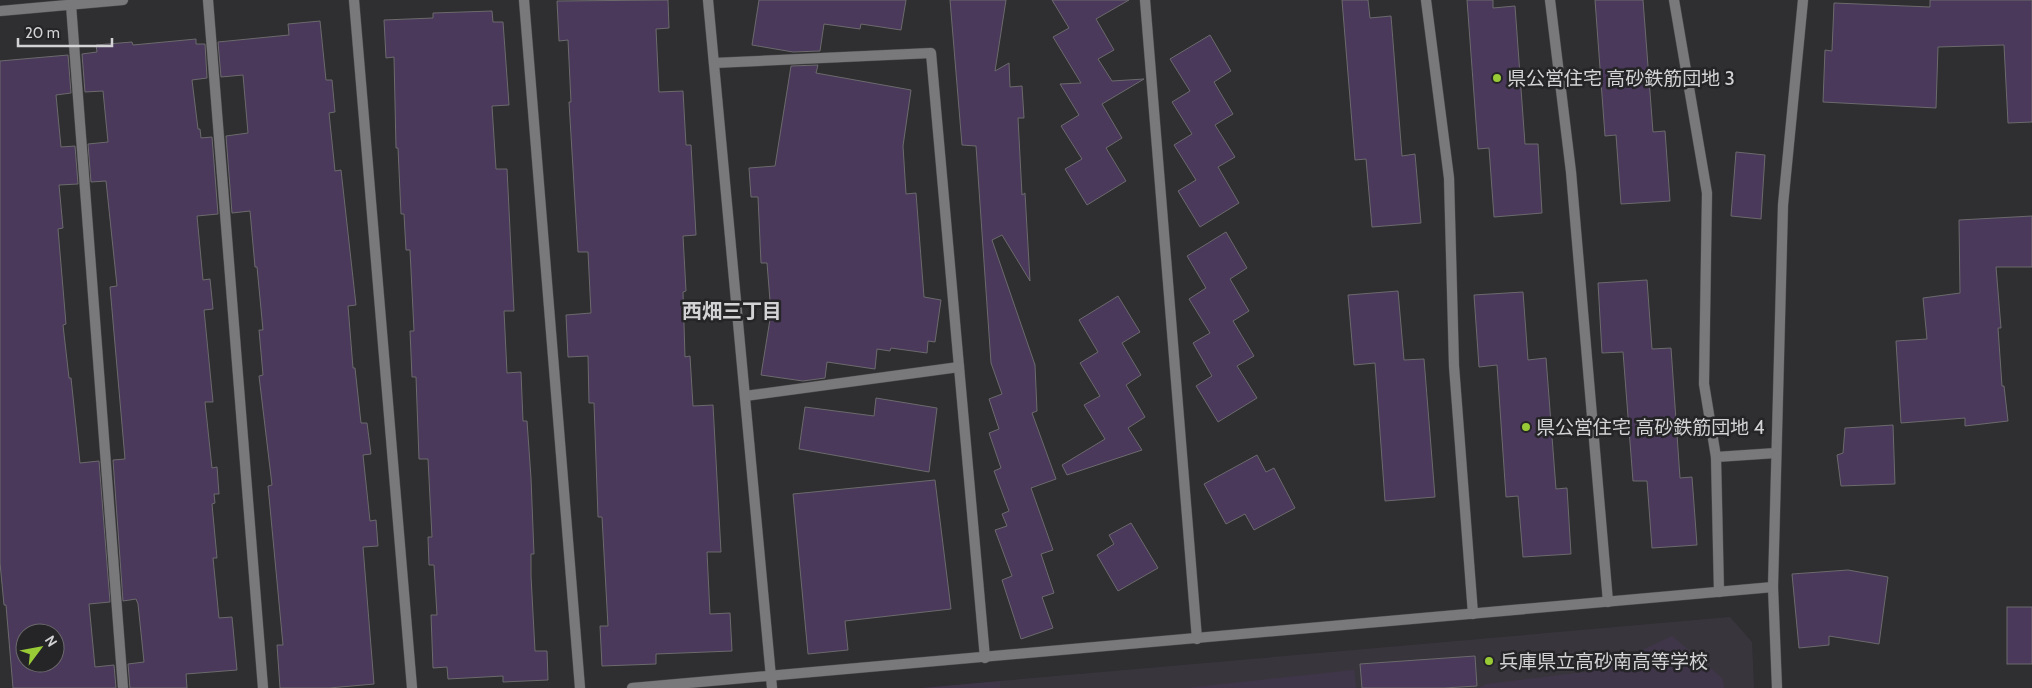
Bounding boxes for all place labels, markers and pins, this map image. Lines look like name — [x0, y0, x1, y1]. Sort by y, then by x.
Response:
place label: 県公営住宅 高砂鉄筋団地 3 — [1507, 67, 1735, 90]
marker: 県公営住宅 高砂鉄筋団地 3 — [1491, 72, 1503, 84]
place label: 県公営住宅 高砂鉄筋団地 4 — [1536, 416, 1765, 439]
marker: 県公営住宅 高砂鉄筋団地 4 — [1520, 421, 1532, 433]
place label: 兵庫県立高砂南高等学校 — [1499, 650, 1708, 673]
marker: 兵庫県立高砂南高等学校 — [1483, 655, 1495, 667]

